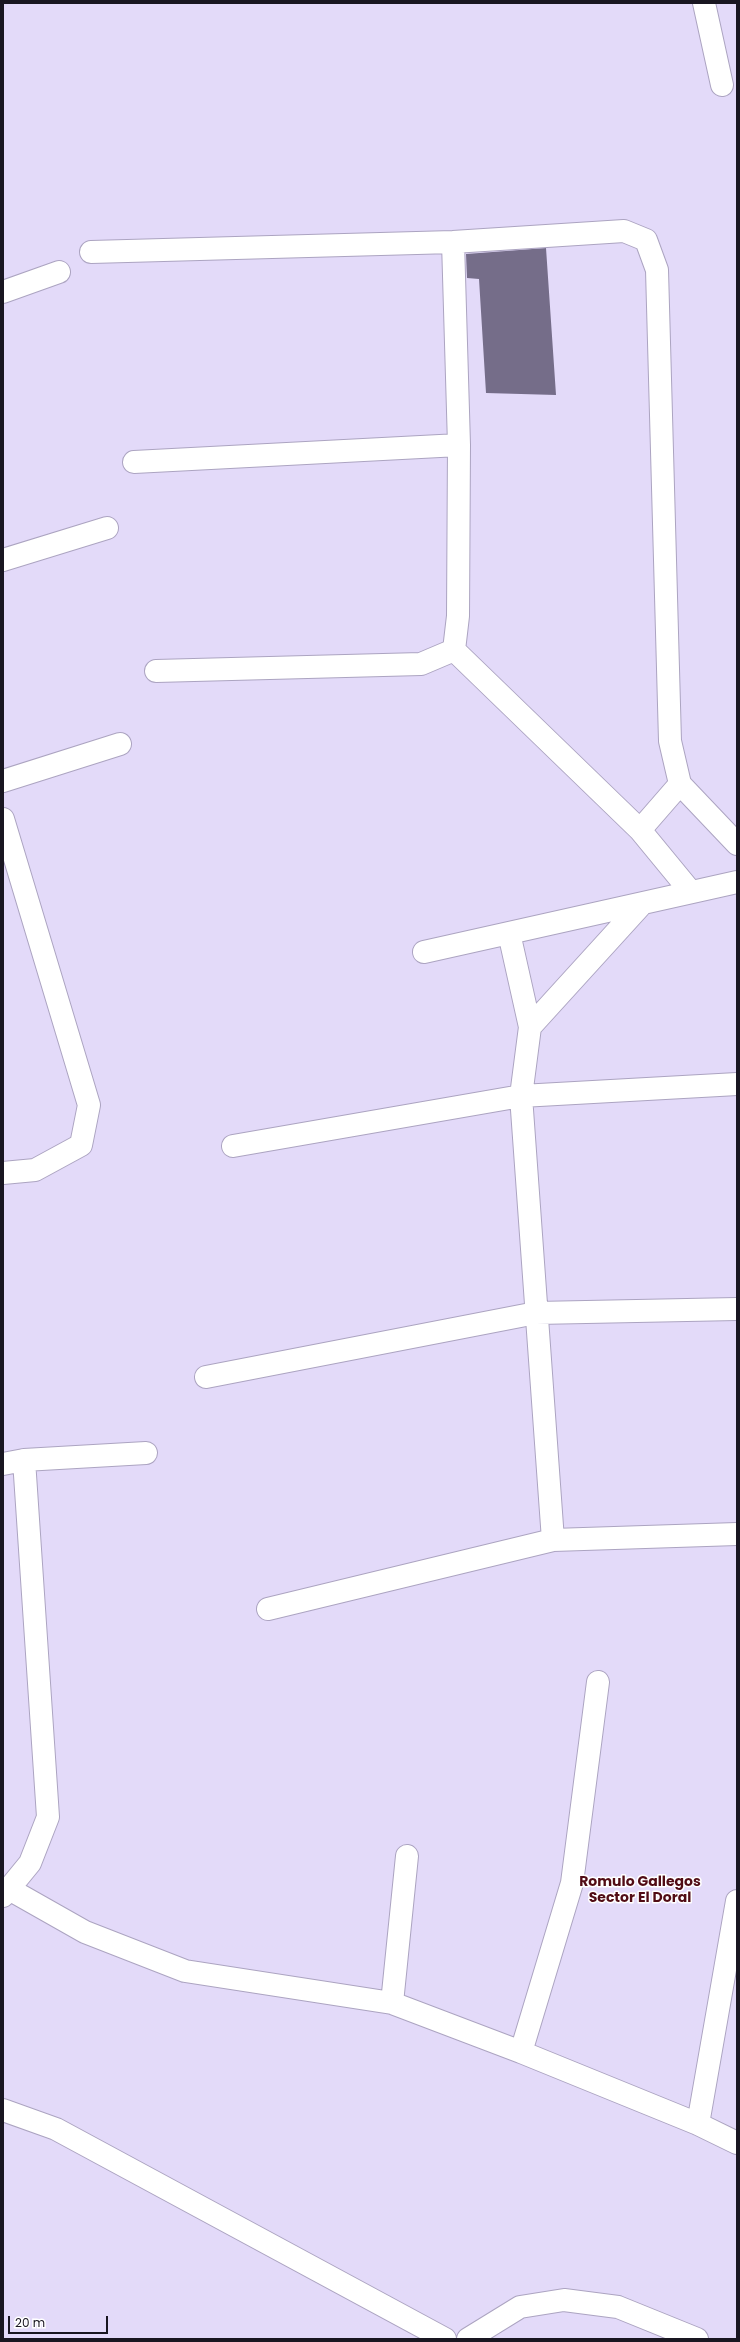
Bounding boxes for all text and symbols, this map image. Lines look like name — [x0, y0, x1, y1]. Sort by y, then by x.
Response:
district label: Romulo Gallegos Sector El Doral — [579, 1874, 701, 1906]
scale bar — [10, 2308, 110, 2334]
text: 20 m — [15, 2314, 45, 2331]

